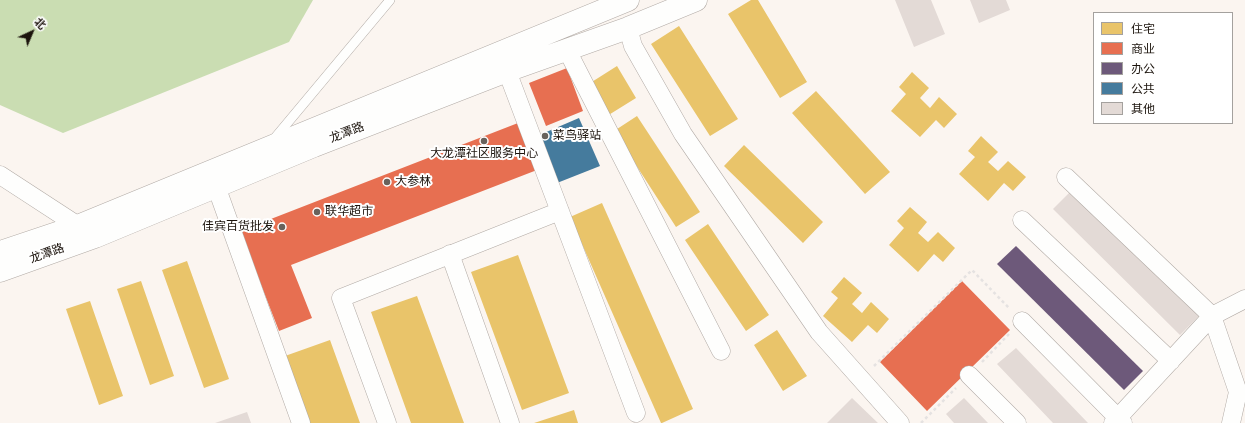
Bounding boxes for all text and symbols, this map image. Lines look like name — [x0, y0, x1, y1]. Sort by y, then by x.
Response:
north arrow — [12, 12, 52, 52]
legend — [1093, 12, 1233, 124]
text: 北 — [32, 15, 48, 32]
text: 住宅 — [1131, 22, 1155, 36]
text: 商业 — [1131, 42, 1155, 56]
text: 办公 — [1131, 62, 1155, 76]
text: 公共 — [1131, 82, 1155, 96]
text: 其他 — [1131, 102, 1155, 116]
street label: 龙潭路 — [328, 120, 366, 146]
place label: 菜鸟驿站 — [553, 129, 601, 143]
marker: 菜鸟驿站 — [540, 131, 550, 141]
marker: 大龙潭社区服务中心 — [479, 136, 489, 146]
place label: 大龙潭社区服务中心 — [430, 147, 538, 161]
place label: 大参林 — [395, 175, 431, 189]
marker: 大参林 — [382, 177, 392, 187]
place label: 联华超市 — [325, 205, 373, 219]
marker: 联华超市 — [312, 207, 322, 217]
place label: 佳宾百货批发 — [202, 220, 274, 234]
marker: 佳宾百货批发 — [277, 222, 287, 232]
street label: 龙潭路 — [28, 241, 66, 267]

